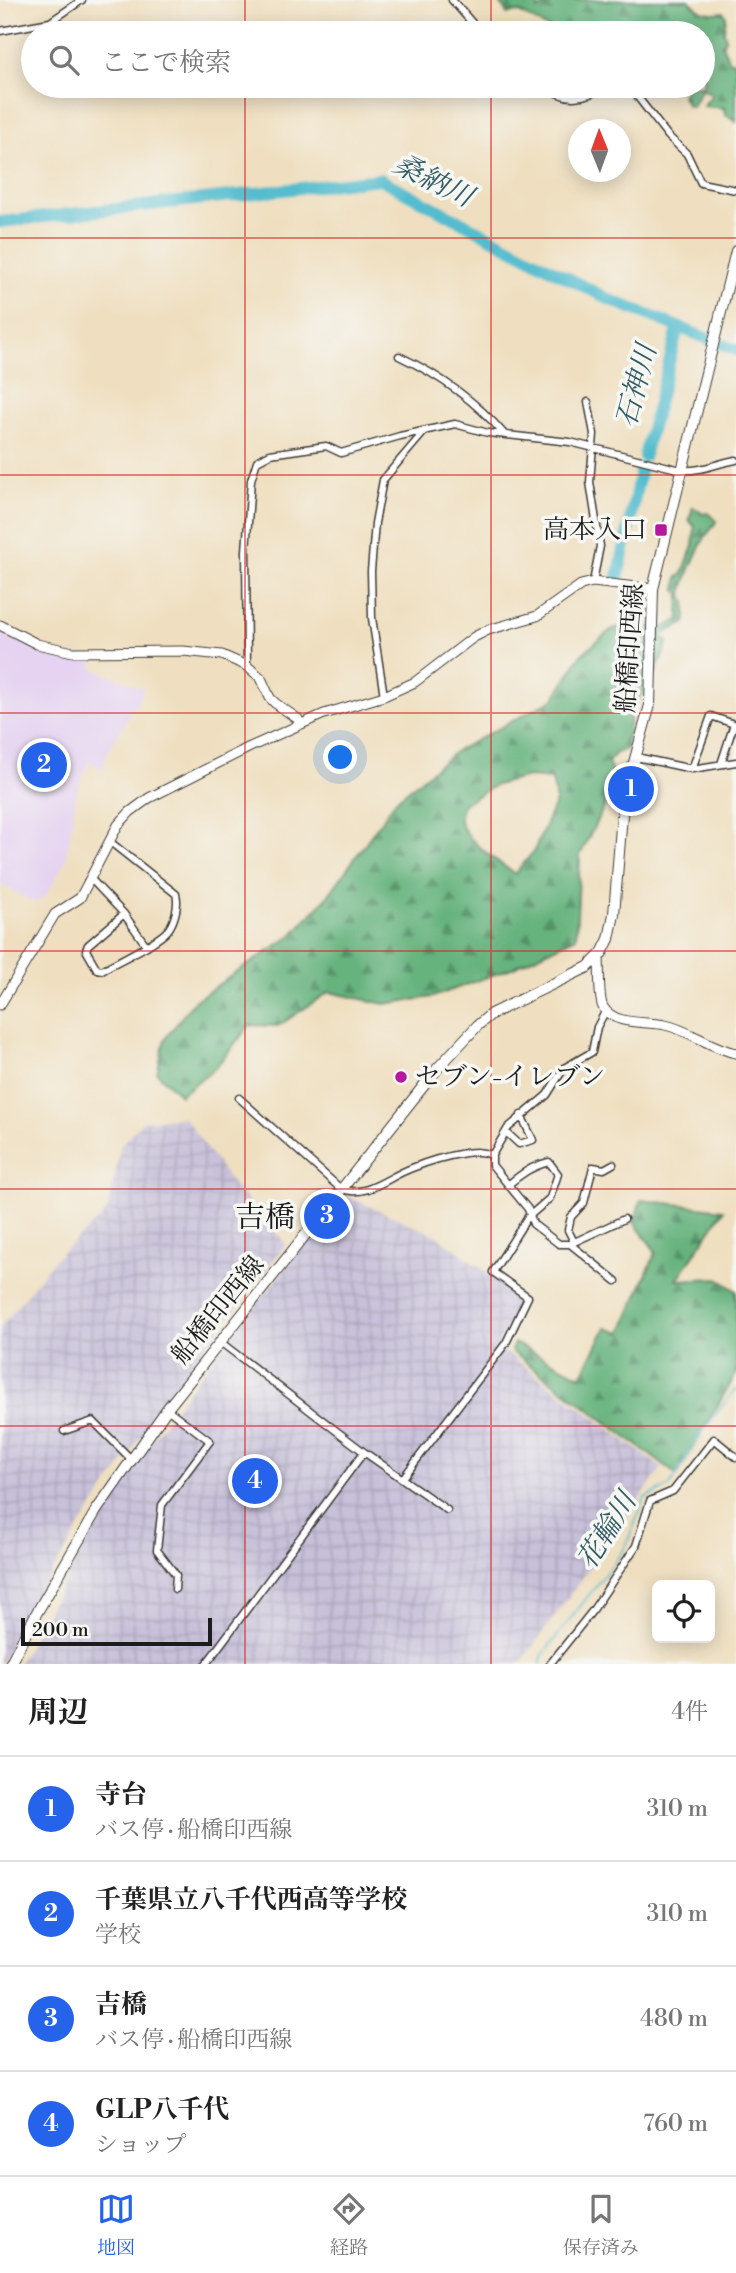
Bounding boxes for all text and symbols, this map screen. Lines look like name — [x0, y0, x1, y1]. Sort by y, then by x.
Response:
search box — [21, 21, 715, 98]
icon: search — [45, 41, 83, 79]
text: ここで検索 — [101, 47, 231, 79]
north arrow — [568, 119, 631, 182]
water label: 桑納川 — [388, 147, 481, 216]
water label: 石神川 — [609, 338, 666, 431]
place label: 高本入口 — [543, 514, 647, 546]
marker: 高本入口 — [653, 522, 669, 538]
street label: 船橋印西線 — [610, 582, 650, 714]
pin: 2 — [21, 739, 67, 791]
your location — [323, 740, 357, 774]
pin: 1 — [608, 763, 654, 815]
place label: セブン-イレブン — [415, 1061, 605, 1093]
marker: セブン-イレブン — [393, 1069, 409, 1085]
pin: 3 — [304, 1190, 350, 1242]
district label: 吉橋 — [235, 1199, 295, 1237]
street label: 船橋印西線 — [165, 1249, 271, 1371]
pin: 4 — [232, 1455, 278, 1507]
water label: 花輪川 — [570, 1484, 646, 1576]
map controls — [652, 1580, 715, 1643]
button: locate — [652, 1580, 715, 1643]
scale bar — [21, 1615, 212, 1647]
text: 200 m — [32, 1618, 89, 1642]
text: 周辺 — [28, 1694, 88, 1732]
text: 4件 — [671, 1698, 708, 1726]
text: 寺台 — [95, 1779, 147, 1811]
text: 1 — [45, 1795, 57, 1823]
text: 310 m — [647, 1795, 708, 1823]
text: バス停 · 船橋印西線 — [95, 1816, 292, 1844]
text: 千葉県立八千代西高等学校 — [95, 1884, 407, 1916]
text: 2 — [44, 1900, 58, 1928]
text: 310 m — [647, 1900, 708, 1928]
text: 学校 — [95, 1921, 141, 1949]
text: 吉橋 — [95, 1989, 147, 2021]
text: 3 — [44, 2005, 58, 2033]
text: 480 m — [640, 2005, 708, 2033]
text: バス停 · 船橋印西線 — [95, 2026, 292, 2054]
text: GLP八千代 — [95, 2094, 229, 2126]
text: 4 — [43, 2110, 59, 2138]
text: 760 m — [643, 2110, 708, 2138]
text: ショップ — [95, 2131, 187, 2159]
tab: 地図 — [97, 2190, 135, 2260]
tab: 経路 — [330, 2190, 368, 2260]
tab: 保存済み — [563, 2190, 639, 2260]

